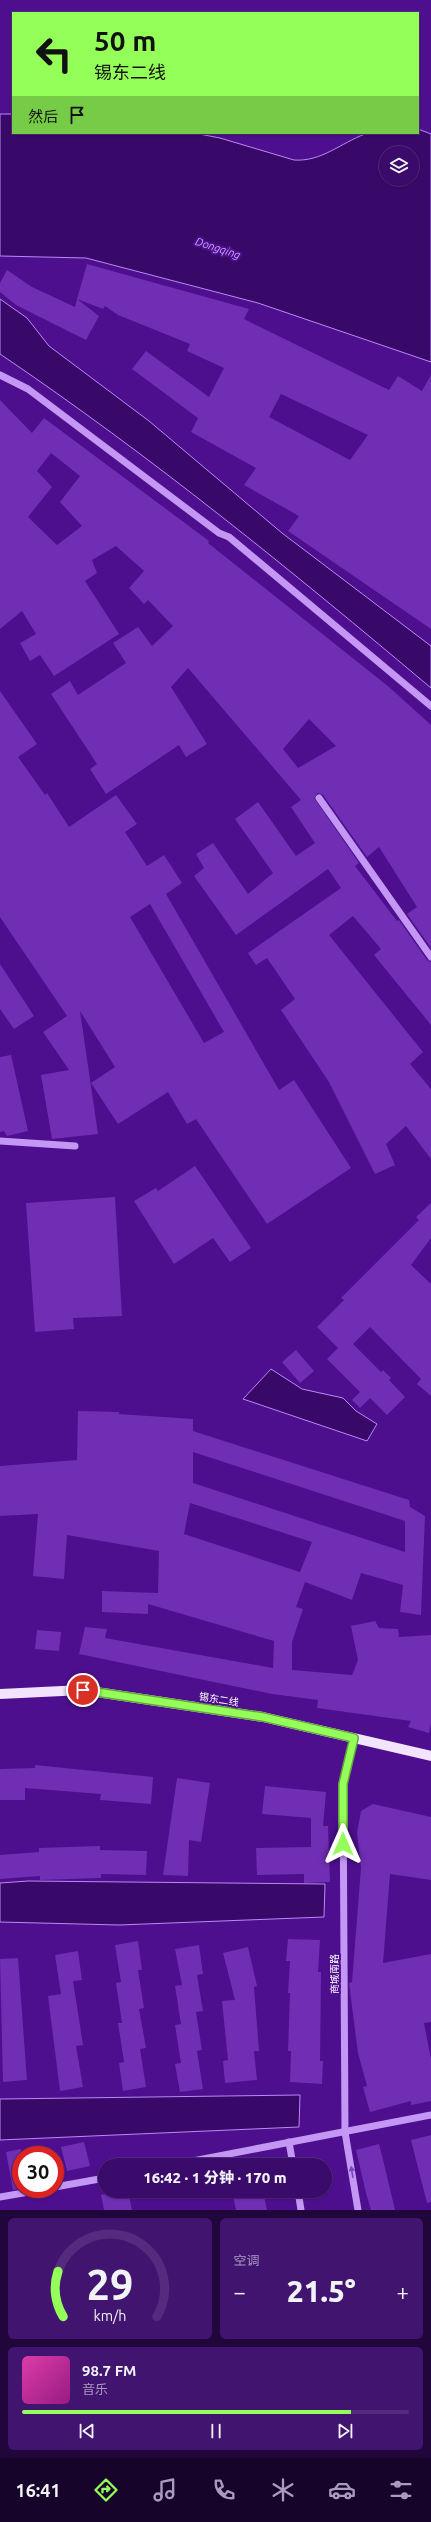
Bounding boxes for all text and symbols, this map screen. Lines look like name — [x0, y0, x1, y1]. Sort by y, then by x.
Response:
text: 50 m — [94, 25, 156, 56]
icon: left — [28, 28, 80, 80]
text: 锡东二线 — [94, 62, 166, 82]
icon: arrive — [66, 104, 88, 126]
text: 然后 — [28, 108, 58, 125]
map controls — [379, 146, 419, 186]
button: layers — [379, 146, 419, 186]
water label: Dongqing — [194, 235, 242, 261]
pin — [66, 1673, 100, 1707]
icon: arrive — [72, 1679, 94, 1701]
street label: 锡东二线 — [198, 1691, 240, 1708]
position arrow — [322, 1823, 364, 1865]
street label: 商城南路 — [329, 1954, 340, 1994]
speed limit sign: 30 — [12, 2146, 64, 2198]
one-way arrow — [348, 2165, 354, 2178]
text: 16:42 · 1 分钟 · 170 m — [143, 2169, 287, 2186]
text: 空调 — [234, 2253, 260, 2267]
text: 29 — [86, 2260, 133, 2307]
text: 21.5° — [287, 2274, 356, 2308]
text: − — [234, 2279, 246, 2304]
text: + — [397, 2279, 409, 2304]
text: km/h — [93, 2307, 126, 2323]
text: 98.7 FM — [82, 2362, 136, 2379]
text: 音乐 — [82, 2382, 108, 2396]
icon: previous — [76, 2420, 98, 2442]
icon: pause — [205, 2420, 227, 2442]
icon: next — [334, 2420, 356, 2442]
icon: directions — [92, 2476, 120, 2504]
icon: music — [151, 2476, 179, 2504]
icon: phone — [210, 2476, 238, 2504]
icon: climate — [269, 2476, 297, 2504]
icon: car — [328, 2476, 356, 2504]
icon: filters — [387, 2476, 415, 2504]
text: 16:41 — [16, 2480, 61, 2500]

